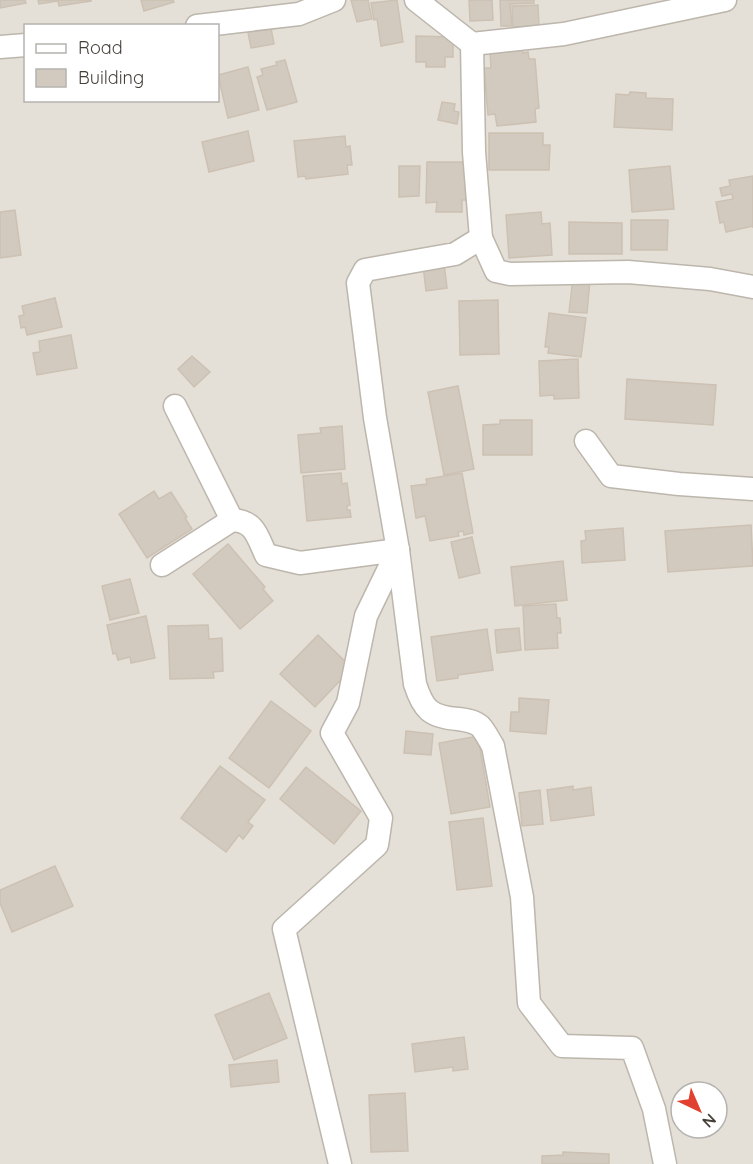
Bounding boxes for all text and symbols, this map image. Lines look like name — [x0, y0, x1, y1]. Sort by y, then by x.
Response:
legend — [24, 24, 219, 102]
text: Road — [78, 36, 123, 59]
text: Building — [78, 66, 144, 89]
north arrow — [669, 1080, 729, 1140]
text: N — [698, 1110, 721, 1132]

